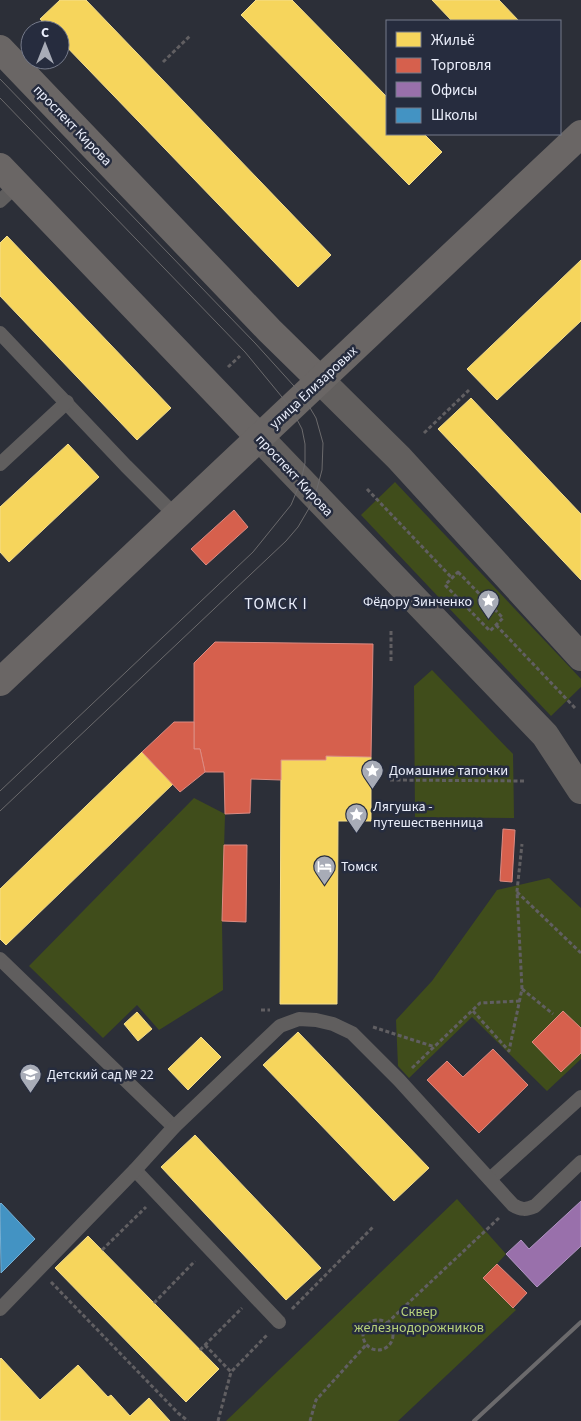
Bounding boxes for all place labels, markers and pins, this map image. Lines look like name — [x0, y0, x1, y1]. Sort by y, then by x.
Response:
place icon: Фёдору Зинченко — [476, 589, 500, 620]
place label: Фёдору Зинченко — [363, 592, 472, 612]
place icon: Домашние тапочки — [361, 758, 385, 789]
place label: Домашние тапочки — [389, 761, 508, 781]
place label: Лягушка - путешественница — [373, 797, 483, 833]
place icon: Лягушка - путешественница — [345, 802, 369, 833]
hotel icon: Томск — [313, 854, 337, 885]
place label: Томск — [341, 857, 377, 877]
school or university icon: Детский сад № 22 — [19, 1062, 43, 1093]
place label: Детский сад № 22 — [47, 1065, 154, 1085]

